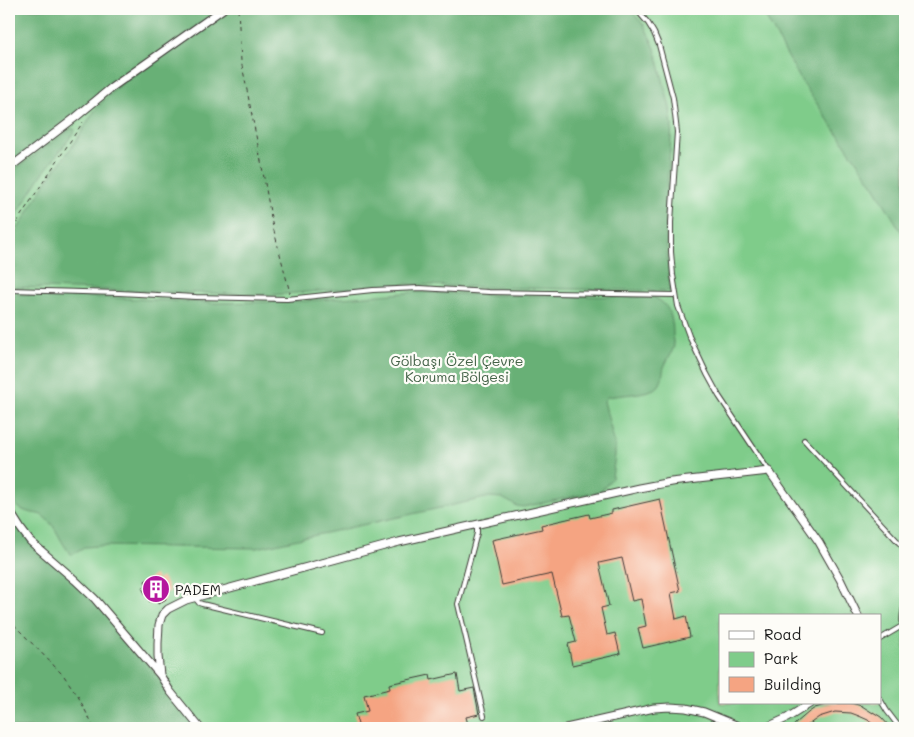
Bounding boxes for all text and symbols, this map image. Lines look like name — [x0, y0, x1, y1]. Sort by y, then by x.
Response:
park label: Gölbaşı Özel Çevre Koruma Bölgesi — [391, 351, 523, 386]
building icon: PADEM — [141, 574, 171, 604]
place label: PADEM — [175, 580, 221, 599]
legend — [719, 614, 882, 704]
text: Road — [764, 624, 801, 644]
text: Park — [764, 648, 798, 668]
text: Building — [764, 674, 821, 694]

